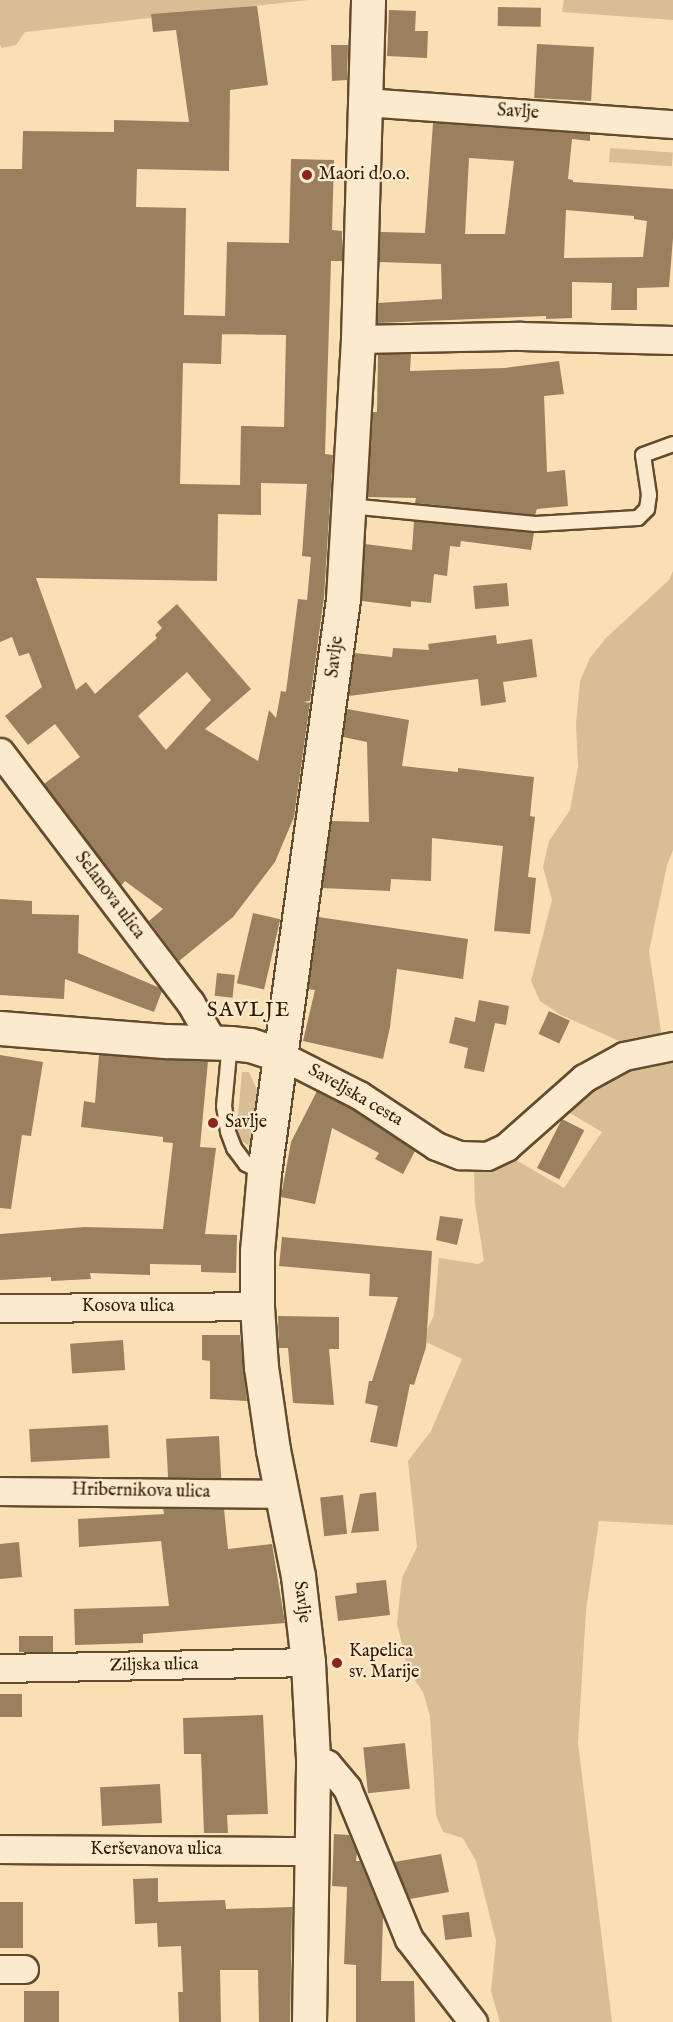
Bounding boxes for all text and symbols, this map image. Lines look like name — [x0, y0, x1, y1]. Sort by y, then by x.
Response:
street label: Savlje — [496, 101, 540, 125]
place label: Maori d.o.o. — [319, 164, 409, 186]
marker: Maori d.o.o. — [300, 168, 314, 182]
street label: Savlje — [323, 635, 349, 679]
street label: Selanova ulica — [69, 848, 149, 944]
district label: SAVLJE — [207, 998, 291, 1024]
street label: Saveljska cesta — [304, 1060, 406, 1132]
place label: Savlje — [225, 1112, 267, 1134]
marker: Savlje — [206, 1116, 220, 1130]
street label: Kosova ulica — [82, 1296, 174, 1318]
street label: Hribernikova ulica — [71, 1480, 211, 1504]
street label: Savlje — [288, 1580, 314, 1624]
place label: Kapelica sv. Marije — [349, 1642, 419, 1684]
street label: Ziljska ulica — [109, 1654, 199, 1678]
marker: Kapelica sv. Marije — [330, 1656, 344, 1670]
street label: Kerševanova ulica — [90, 1839, 222, 1861]

